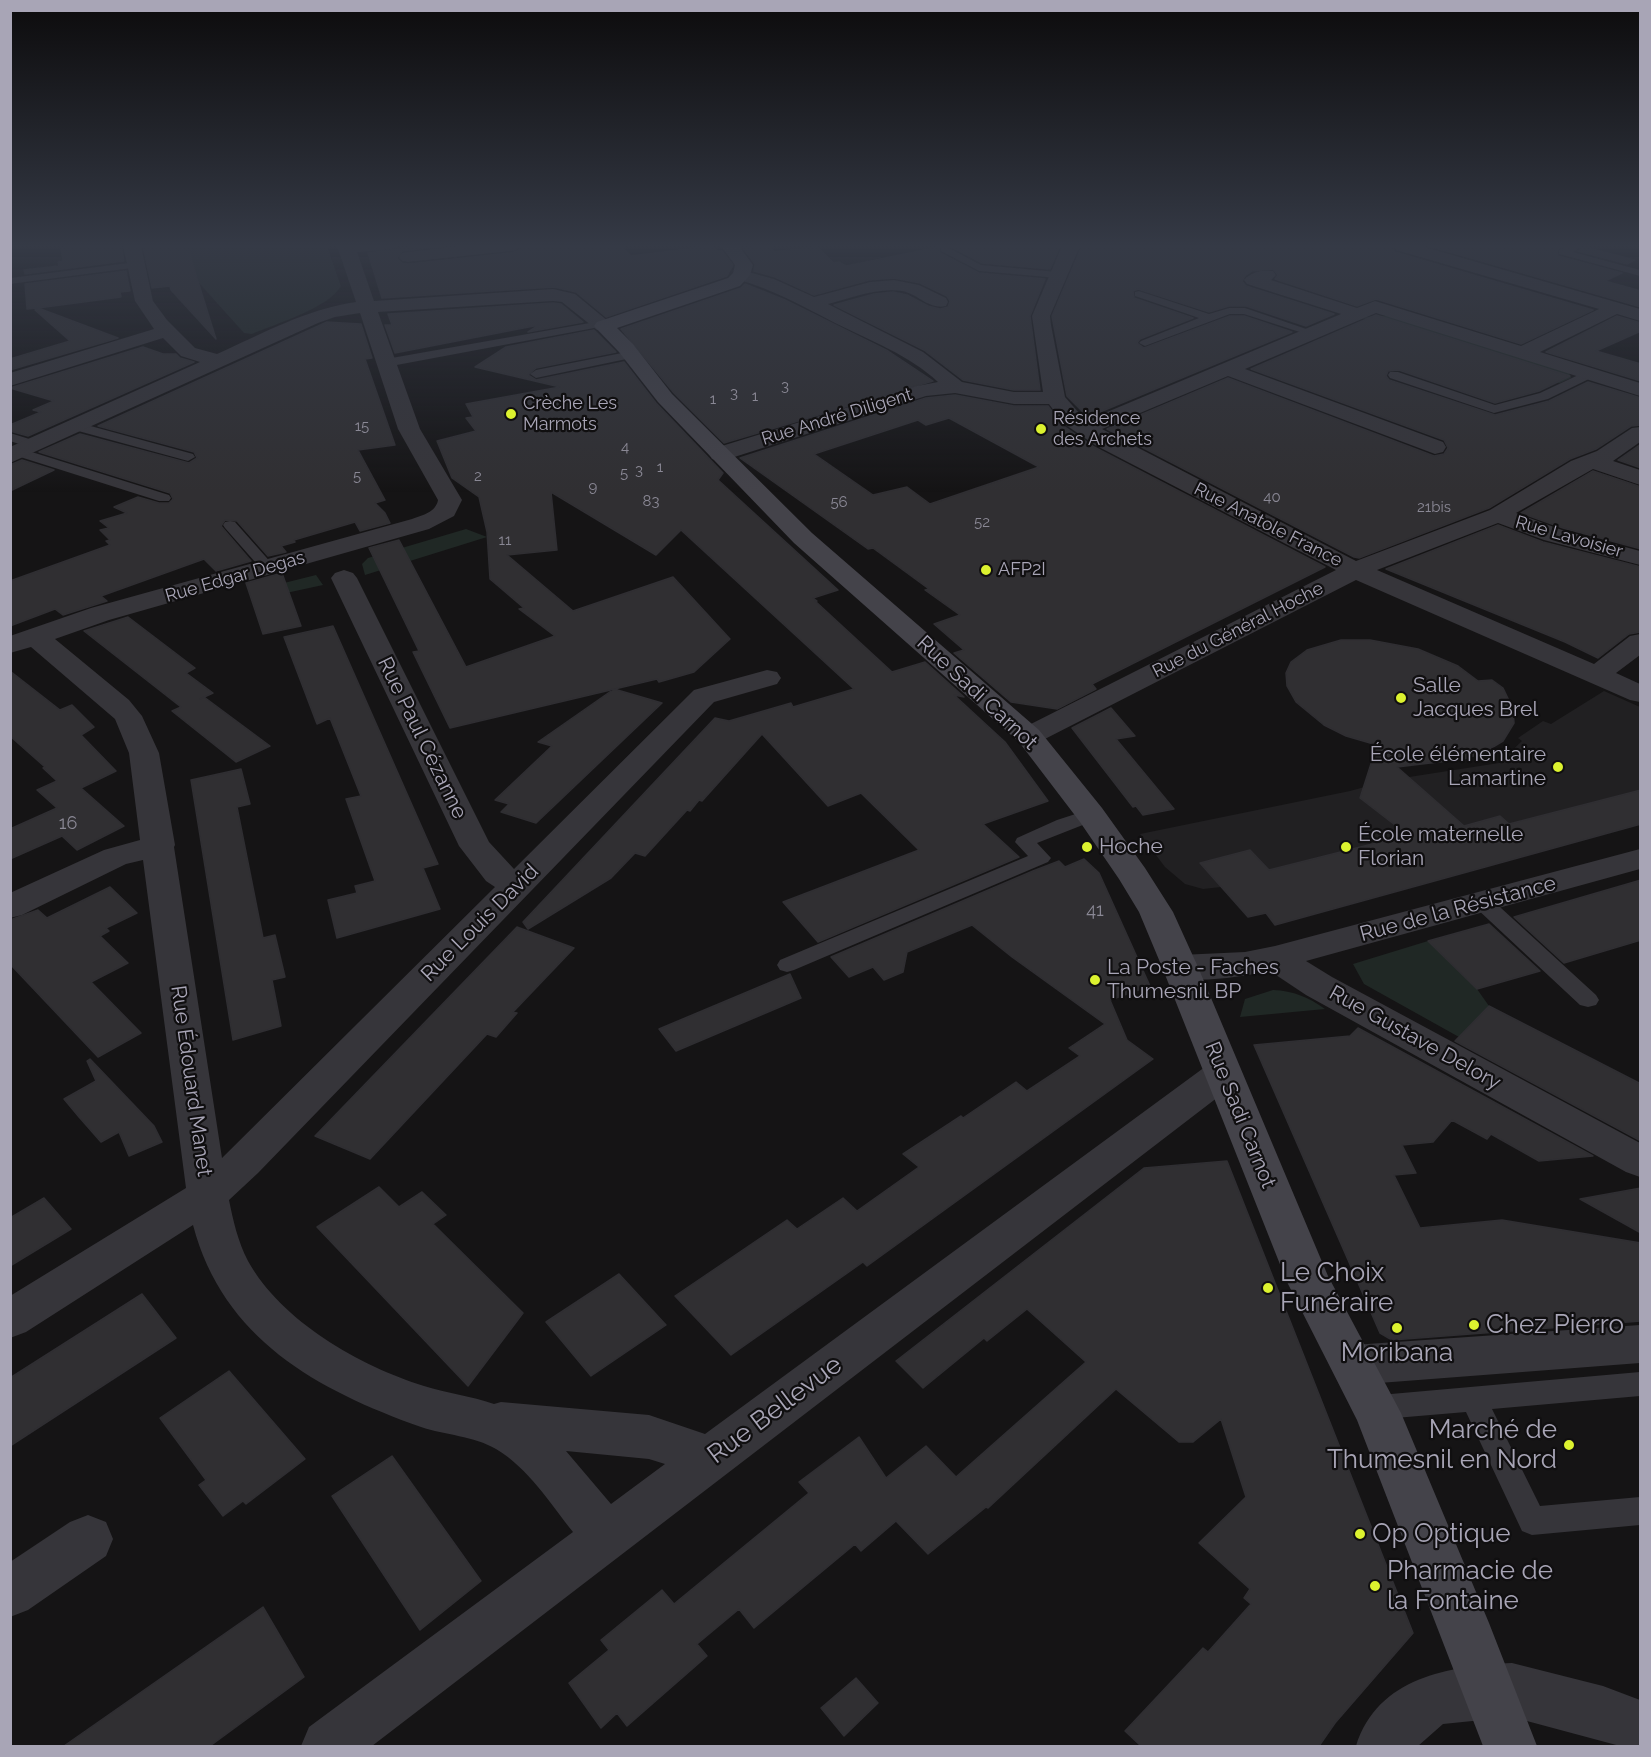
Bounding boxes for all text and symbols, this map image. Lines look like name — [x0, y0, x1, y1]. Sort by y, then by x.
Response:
house number: 3 — [781, 377, 789, 395]
house number: 3 — [730, 384, 738, 402]
street label: Rue André Diligent — [759, 384, 915, 450]
house number: 1 — [752, 387, 758, 405]
house number: 1 — [710, 390, 716, 408]
place label: Crèche Les Marmots — [523, 393, 617, 436]
marker: Crèche Les Marmots — [504, 407, 518, 421]
place label: Résidence des Archets — [1053, 408, 1152, 450]
house number: 15 — [355, 417, 369, 435]
marker: Résidence des Archets — [1034, 422, 1048, 436]
house number: 4 — [621, 438, 629, 456]
house number: 1 — [657, 458, 663, 476]
house number: 3 — [635, 461, 643, 479]
house number: 5 — [620, 464, 628, 482]
house number: 5 — [353, 467, 361, 485]
house number: 2 — [474, 467, 482, 485]
house number: 9 — [589, 478, 597, 496]
street label: Rue Anatole France — [1190, 478, 1346, 572]
house number: 40 — [1263, 488, 1281, 506]
house number: 83 — [643, 492, 659, 510]
house number: 56 — [830, 493, 848, 511]
house number: 21bis — [1417, 498, 1451, 516]
street label: Rue Lavoisier — [1513, 511, 1625, 563]
house number: 52 — [974, 513, 990, 531]
house number: 11 — [499, 531, 511, 549]
street label: Rue Edgar Degas — [163, 547, 307, 607]
place label: AFP2I — [998, 559, 1046, 581]
marker: AFP2I — [979, 563, 993, 577]
street label: Rue du Général Hoche — [1149, 578, 1327, 682]
street label: Rue Sadi Carnot — [911, 631, 1043, 755]
street label: Rue Paul Cézanne — [372, 653, 472, 823]
place label: Salle Jacques Brel — [1413, 673, 1538, 723]
marker: Salle Jacques Brel — [1394, 691, 1408, 705]
place label: École élémentaire Lamartine — [1370, 742, 1546, 792]
marker: École élémentaire Lamartine — [1551, 760, 1565, 774]
house number: 16 — [59, 813, 77, 835]
place label: École maternelle Florian — [1358, 822, 1523, 872]
place label: Hoche — [1099, 834, 1163, 860]
marker: Hoche — [1080, 840, 1094, 854]
marker: École maternelle Florian — [1339, 840, 1353, 854]
street label: Rue Louis David — [416, 859, 544, 987]
street label: Rue de la Résistance — [1357, 871, 1559, 947]
house number: 41 — [1086, 900, 1104, 922]
place label: La Poste - Faches Thumesnil BP — [1107, 955, 1279, 1005]
marker: La Poste - Faches Thumesnil BP — [1088, 973, 1102, 987]
street label: Rue Gustave Delory — [1325, 980, 1505, 1096]
street label: Rue Édouard Manet — [165, 984, 217, 1178]
street label: Rue Sadi Carnot — [1199, 1038, 1281, 1192]
place label: Le Choix Funéraire — [1280, 1257, 1393, 1318]
marker: Le Choix Funéraire — [1261, 1281, 1275, 1295]
place label: Chez Pierro — [1486, 1309, 1624, 1341]
marker: Chez Pierro — [1467, 1318, 1481, 1332]
marker: Moribana — [1390, 1321, 1404, 1335]
place label: Moribana — [1341, 1337, 1453, 1369]
street label: Rue Bellevue — [702, 1349, 848, 1471]
place label: Marché de Thumesnil en Nord — [1327, 1414, 1557, 1476]
marker: Marché de Thumesnil en Nord — [1562, 1438, 1576, 1452]
place label: Op Optique — [1372, 1518, 1511, 1550]
marker: Op Optique — [1353, 1527, 1367, 1541]
place label: Pharmacie de la Fontaine — [1387, 1555, 1553, 1616]
marker: Pharmacie de la Fontaine — [1368, 1579, 1382, 1593]

